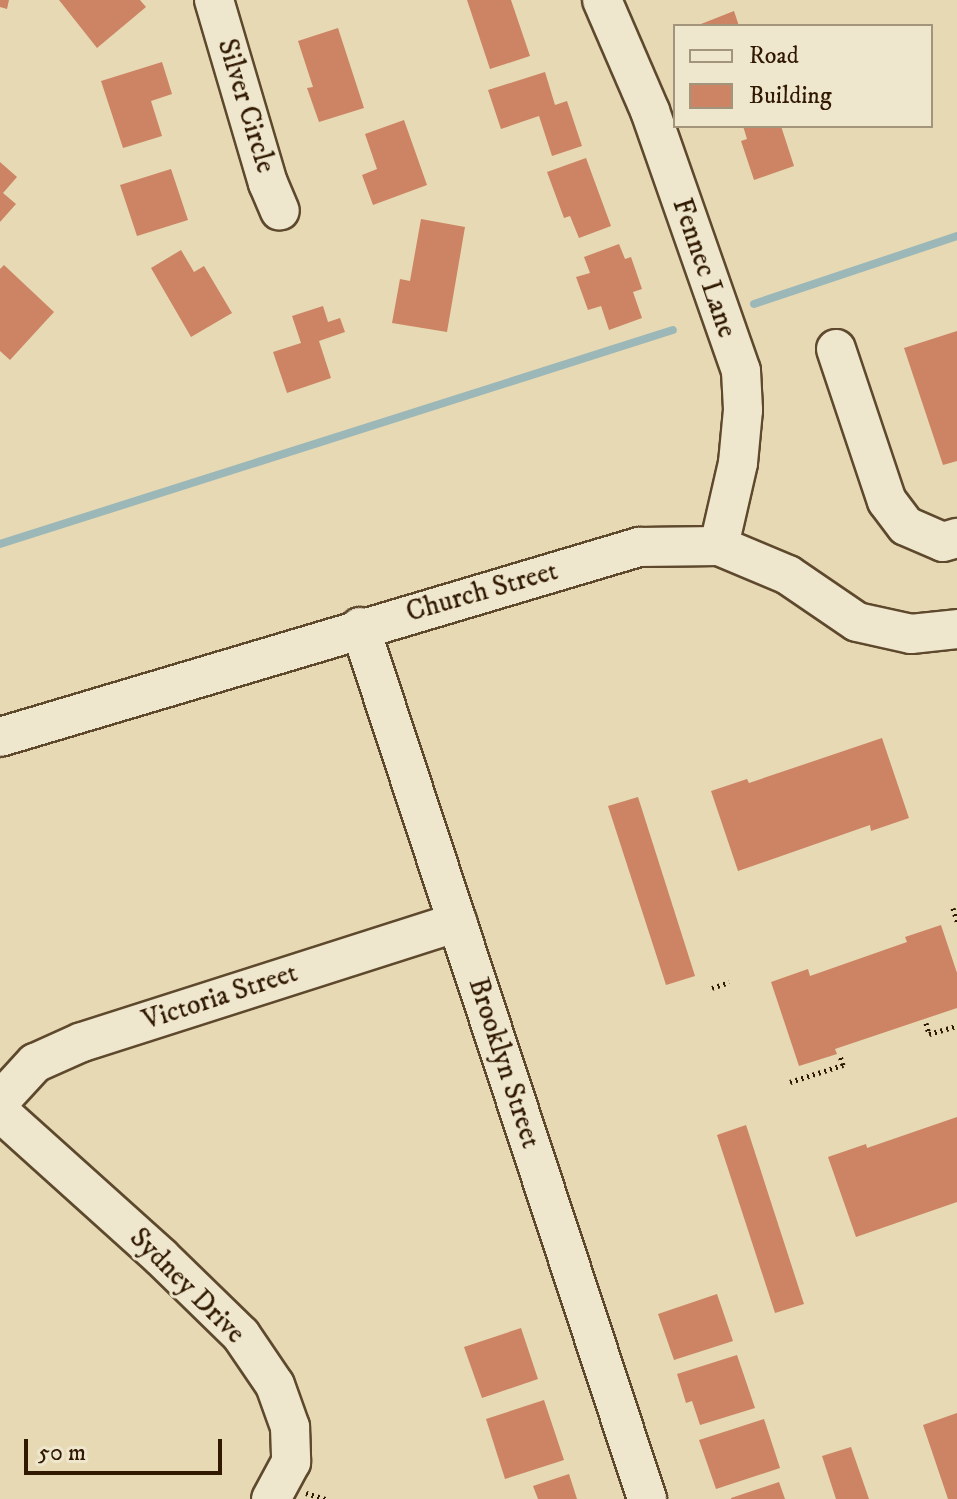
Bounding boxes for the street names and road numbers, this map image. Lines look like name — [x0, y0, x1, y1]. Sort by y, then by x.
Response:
street label: Silver Circle — [210, 35, 282, 177]
street label: Fennec Lane — [664, 194, 744, 342]
street label: Church Street — [402, 554, 562, 630]
street label: Victoria Street — [138, 956, 302, 1038]
street label: Brooklyn Street — [461, 974, 547, 1152]
street label: Sydney Drive — [122, 1221, 252, 1351]

